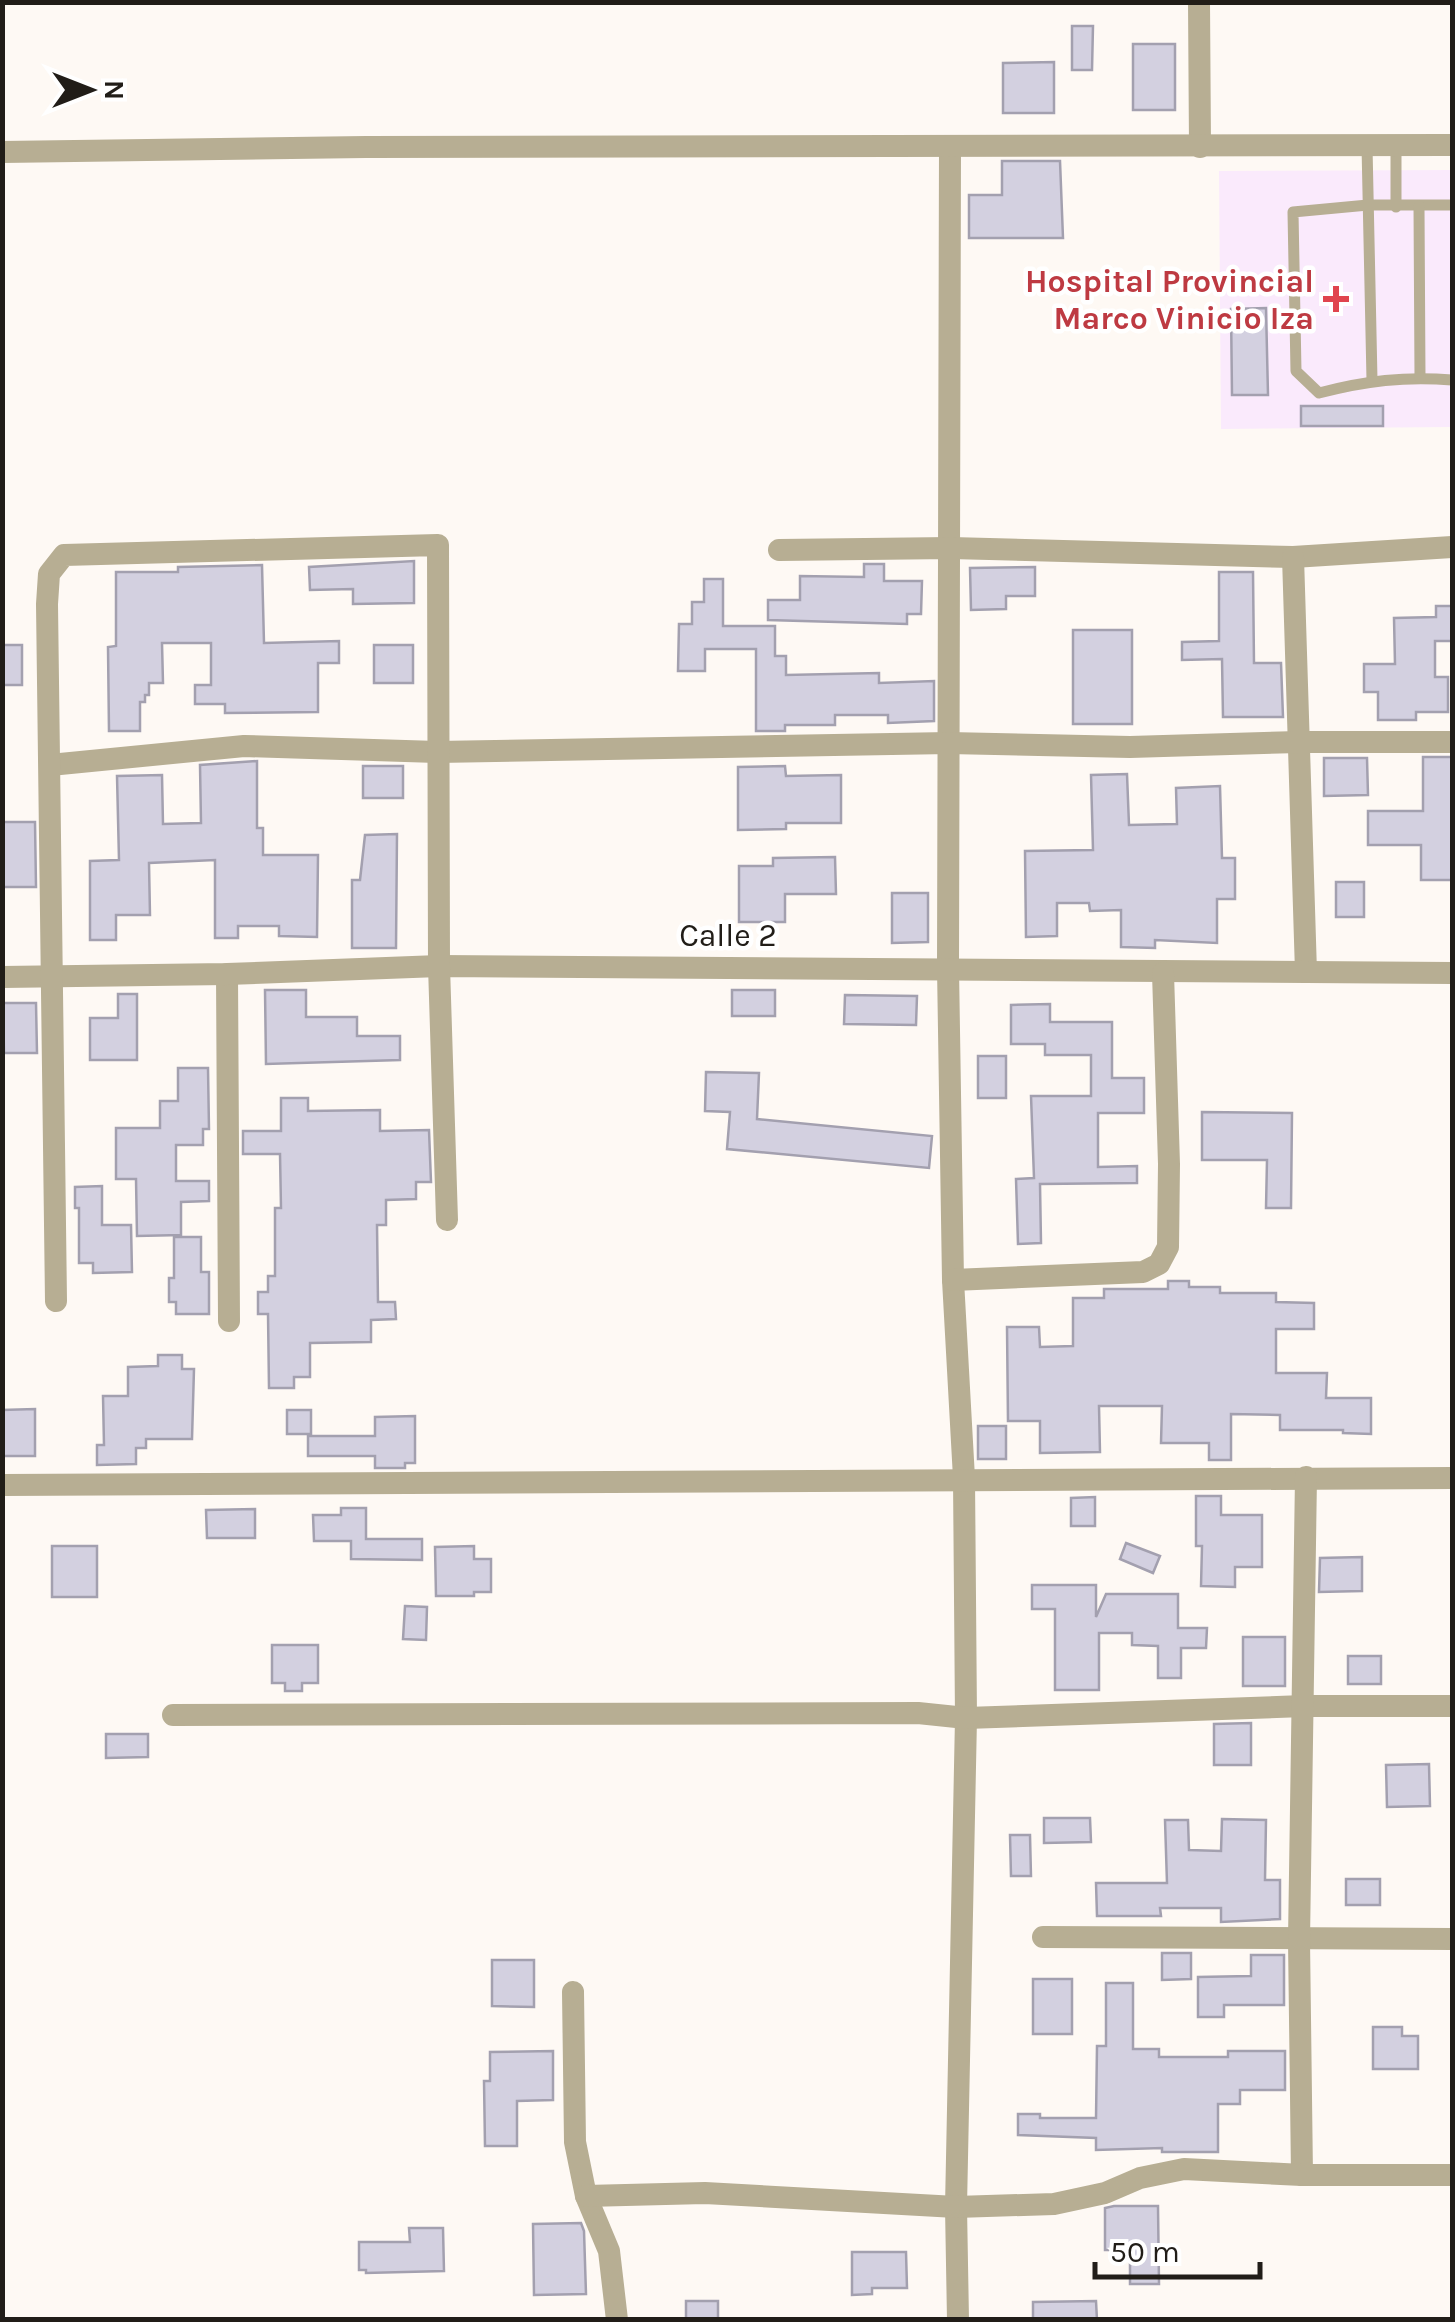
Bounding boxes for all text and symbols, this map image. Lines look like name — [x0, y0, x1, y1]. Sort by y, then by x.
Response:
north arrow — [40, 40, 140, 140]
text: N — [98, 80, 131, 100]
place label: Hospital Provincial Marco Vinicio Iza — [1025, 263, 1314, 337]
marker: Hospital Provincial Marco Vinicio Iza — [1323, 286, 1349, 312]
street label: Calle 2 — [679, 917, 777, 954]
scale bar — [1095, 2217, 1260, 2279]
text: 50 m — [1110, 2234, 1180, 2270]

